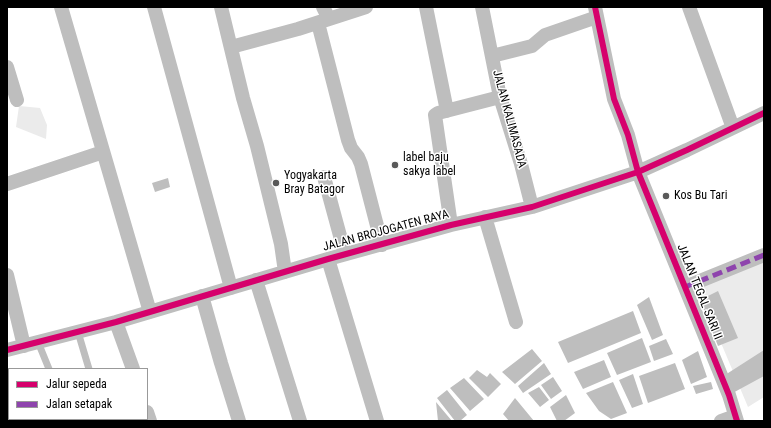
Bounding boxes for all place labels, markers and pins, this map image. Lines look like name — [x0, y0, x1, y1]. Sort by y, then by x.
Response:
place label: label baju sakya label — [403, 151, 456, 179]
marker: label baju sakya label — [390, 160, 400, 170]
place label: Yogyakarta Bray Batagor — [284, 169, 345, 197]
marker: Yogyakarta Bray Batagor — [271, 178, 281, 188]
place label: Kos Bu Tari — [674, 189, 727, 203]
marker: Kos Bu Tari — [661, 191, 671, 201]

